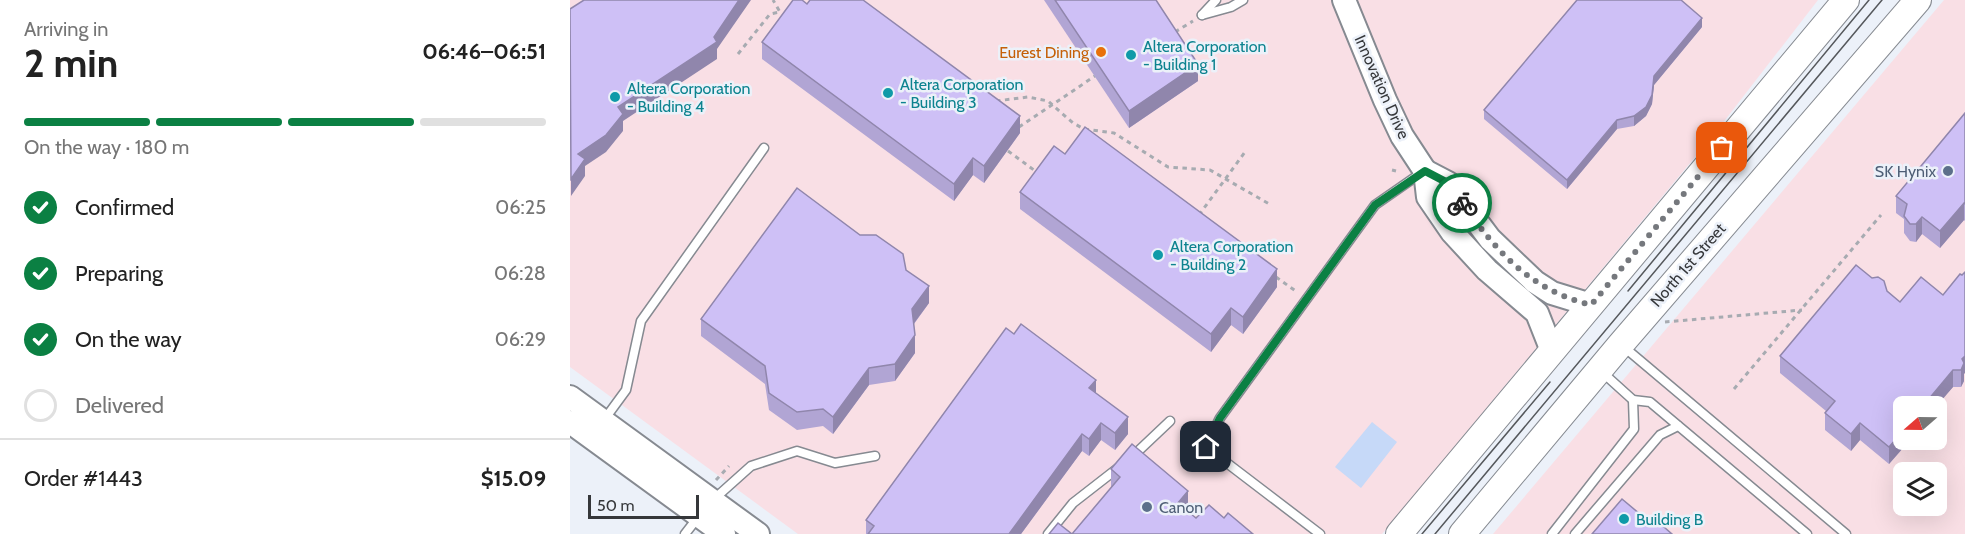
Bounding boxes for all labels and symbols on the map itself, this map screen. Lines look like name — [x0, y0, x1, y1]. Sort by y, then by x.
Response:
street label: Innovation Drive — [1351, 32, 1413, 142]
place label: Altera Corporation - Building 1 — [1143, 37, 1266, 74]
place label: Eurest Dining — [999, 43, 1090, 62]
marker: Eurest Dining — [1094, 45, 1108, 59]
marker: Altera Corporation - Building 1 — [1124, 48, 1138, 62]
place label: Altera Corporation - Building 3 — [900, 75, 1023, 112]
place label: Altera Corporation - Building 4 — [627, 79, 750, 116]
marker: Altera Corporation - Building 3 — [881, 86, 895, 100]
marker: Altera Corporation - Building 4 — [608, 90, 622, 104]
pin — [1696, 122, 1747, 173]
place label: SK Hynix — [1875, 162, 1936, 181]
marker: SK Hynix — [1941, 164, 1955, 178]
courier — [1432, 173, 1492, 233]
street label: North 1st Street — [1647, 219, 1730, 311]
place label: Altera Corporation - Building 2 — [1170, 237, 1293, 274]
marker: Altera Corporation - Building 2 — [1151, 248, 1165, 262]
north arrow — [1893, 396, 1947, 450]
pin — [1180, 421, 1231, 472]
scale bar — [588, 492, 699, 520]
place label: Canon — [1159, 498, 1203, 517]
marker: Canon — [1140, 500, 1154, 514]
place label: Building B — [1636, 510, 1704, 529]
marker: Building B — [1617, 512, 1631, 526]

